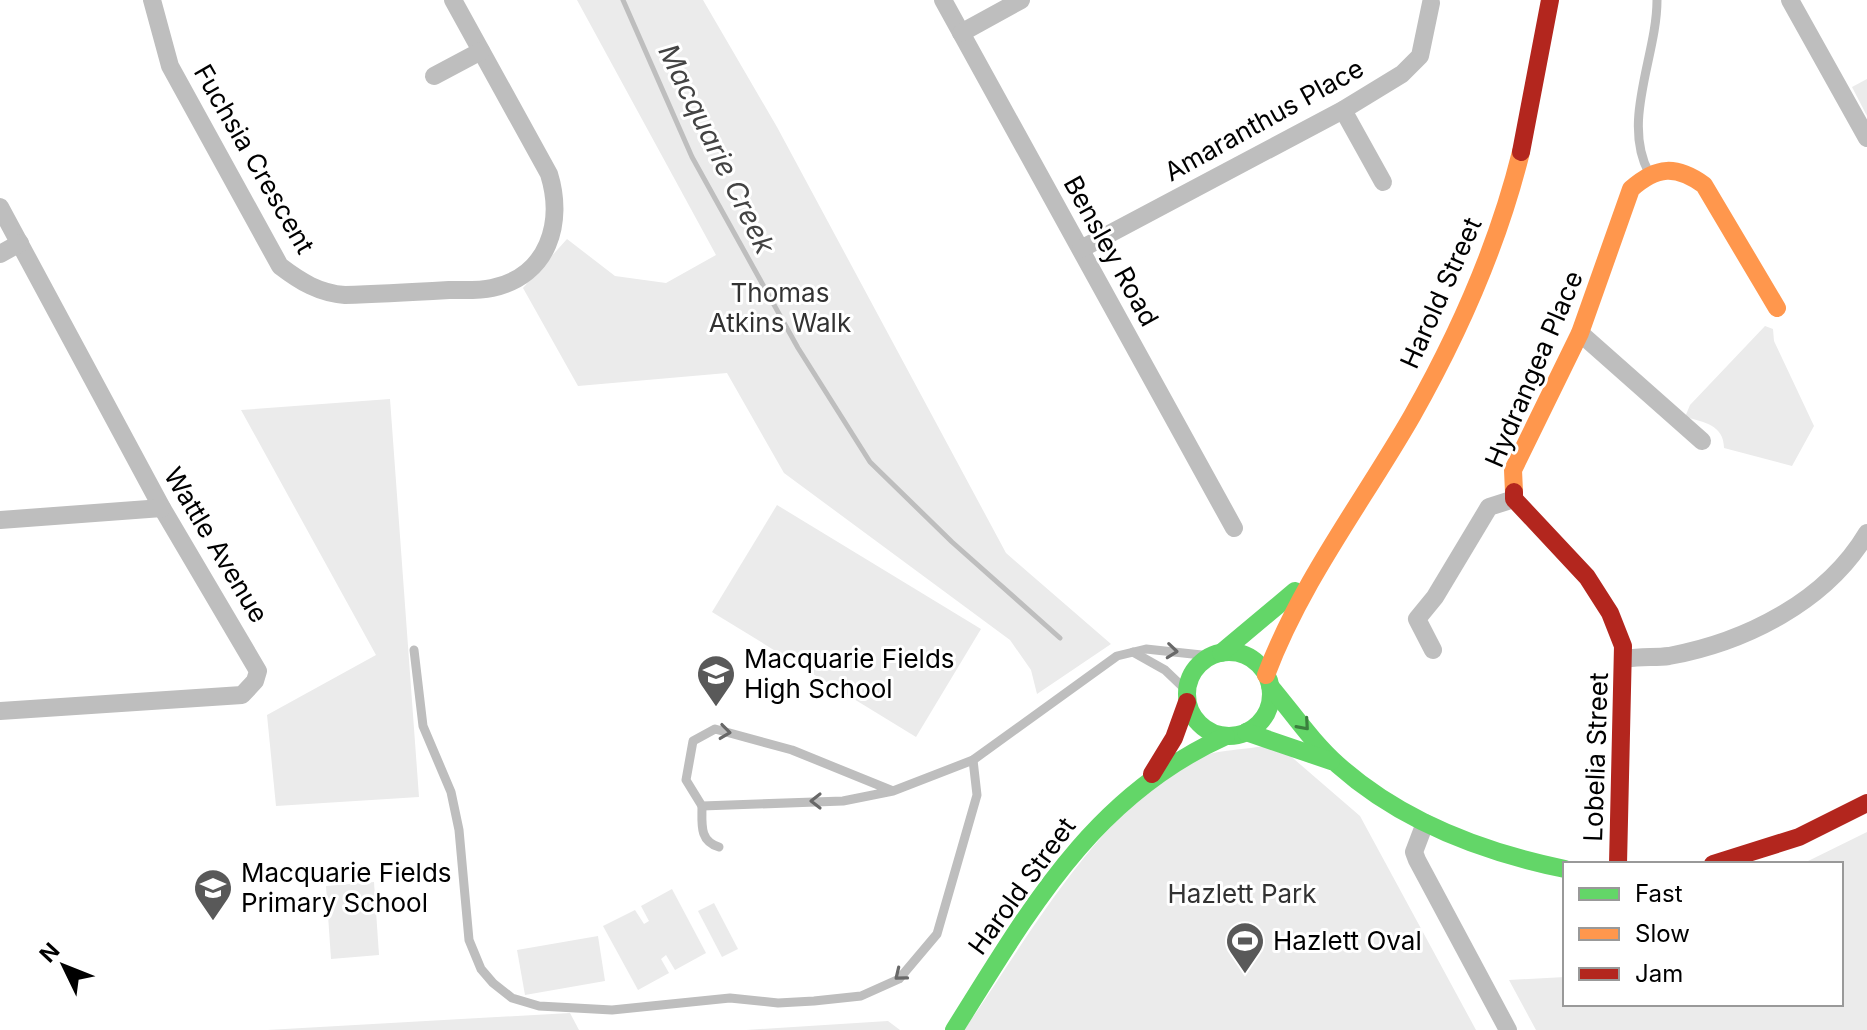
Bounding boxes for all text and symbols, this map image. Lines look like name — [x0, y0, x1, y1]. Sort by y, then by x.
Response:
water label: Macquarie Creek — [651, 38, 783, 260]
street label: Amaranthus Place — [1159, 52, 1369, 187]
street label: Fuchsia Crescent — [188, 59, 321, 259]
street label: Bensley Road — [1057, 170, 1165, 331]
street label: Harold Street — [1393, 213, 1488, 373]
street label: Hydrangea Place — [1478, 266, 1589, 472]
park label: Thomas Atkins Walk — [709, 277, 851, 338]
street label: Wattle Avenue — [158, 462, 275, 628]
one-way arrow — [1166, 642, 1179, 659]
place label: Macquarie Fields High School — [744, 643, 955, 704]
school or university icon: Macquarie Fields High School — [695, 653, 737, 708]
street label: Lobelia Street — [1577, 672, 1614, 842]
one-way arrow — [1294, 716, 1309, 730]
one-way arrow — [718, 723, 731, 740]
one-way arrow — [809, 792, 822, 809]
street label: Harold Street — [962, 811, 1082, 960]
place label: Macquarie Fields Primary School — [241, 857, 452, 918]
legend — [1563, 862, 1843, 1006]
school or university icon: Macquarie Fields Primary School — [192, 867, 234, 922]
park label: Hazlett Park — [1167, 878, 1317, 909]
text: Fast — [1635, 879, 1683, 908]
text: Slow — [1635, 919, 1690, 948]
sports icon: Hazlett Oval — [1224, 920, 1266, 975]
place label: Hazlett Oval — [1273, 925, 1422, 956]
north arrow — [24, 926, 104, 1006]
text: N — [34, 937, 65, 967]
text: Jam — [1635, 959, 1683, 988]
one-way arrow — [894, 966, 909, 980]

